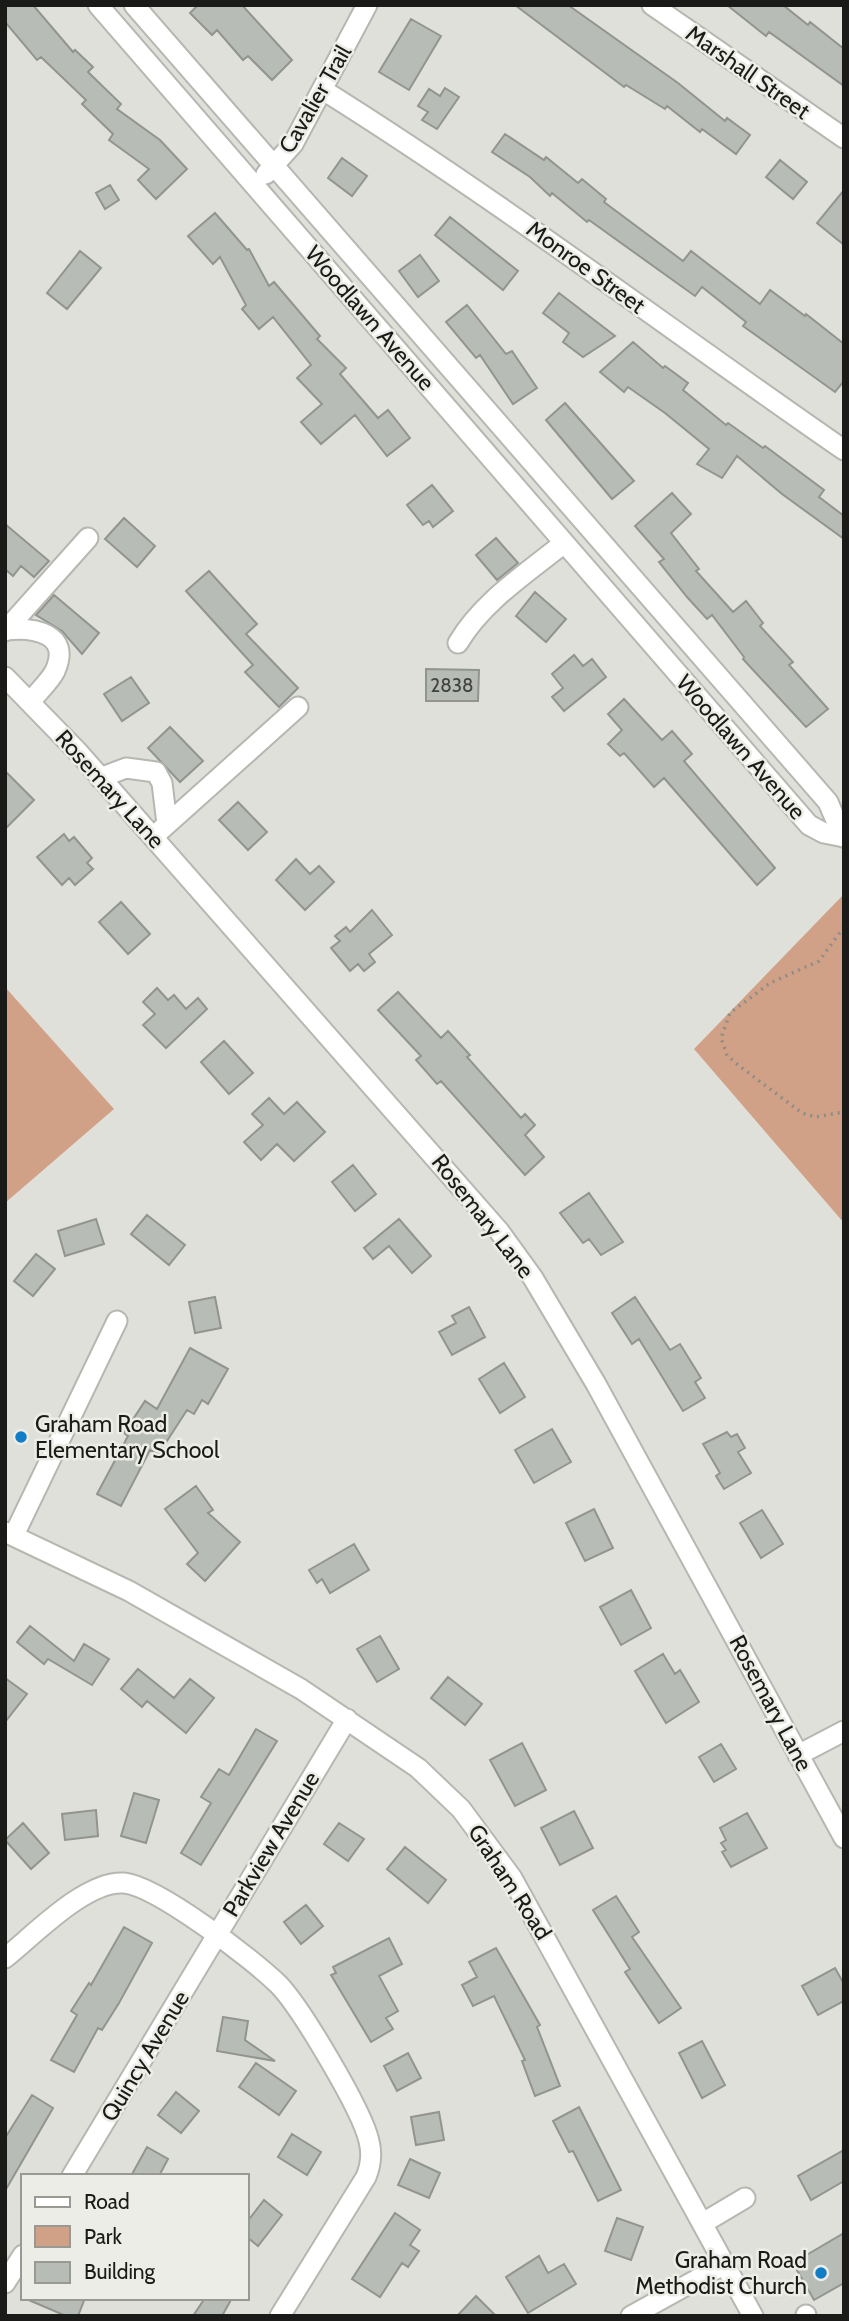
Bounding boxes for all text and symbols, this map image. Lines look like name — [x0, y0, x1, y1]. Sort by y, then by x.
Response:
street label: Marshall Street — [681, 19, 816, 125]
street label: Cavalier Trail — [273, 39, 357, 158]
street label: Monroe Street — [521, 215, 651, 319]
street label: Woodlawn Avenue — [299, 240, 441, 396]
street label: Woodlawn Avenue — [670, 669, 812, 825]
house number: 2838 — [430, 674, 474, 697]
street label: Rosemary Lane — [49, 724, 171, 854]
street label: Rosemary Lane — [426, 1148, 540, 1284]
place label: Graham Road Elementary School — [35, 1410, 220, 1464]
marker: Graham Road Elementary School — [13, 1429, 29, 1445]
street label: Rosemary Lane — [723, 1630, 819, 1776]
street label: Parkview Avenue — [217, 1766, 325, 1922]
street label: Graham Road — [462, 1819, 558, 1945]
street label: Quincy Avenue — [95, 1985, 195, 2126]
legend — [21, 2174, 248, 2300]
text: Road — [84, 2189, 130, 2214]
text: Park — [84, 2224, 122, 2249]
place label: Graham Road Methodist Church — [635, 2246, 807, 2300]
text: Building — [84, 2259, 156, 2284]
marker: Graham Road Methodist Church — [813, 2265, 829, 2281]

